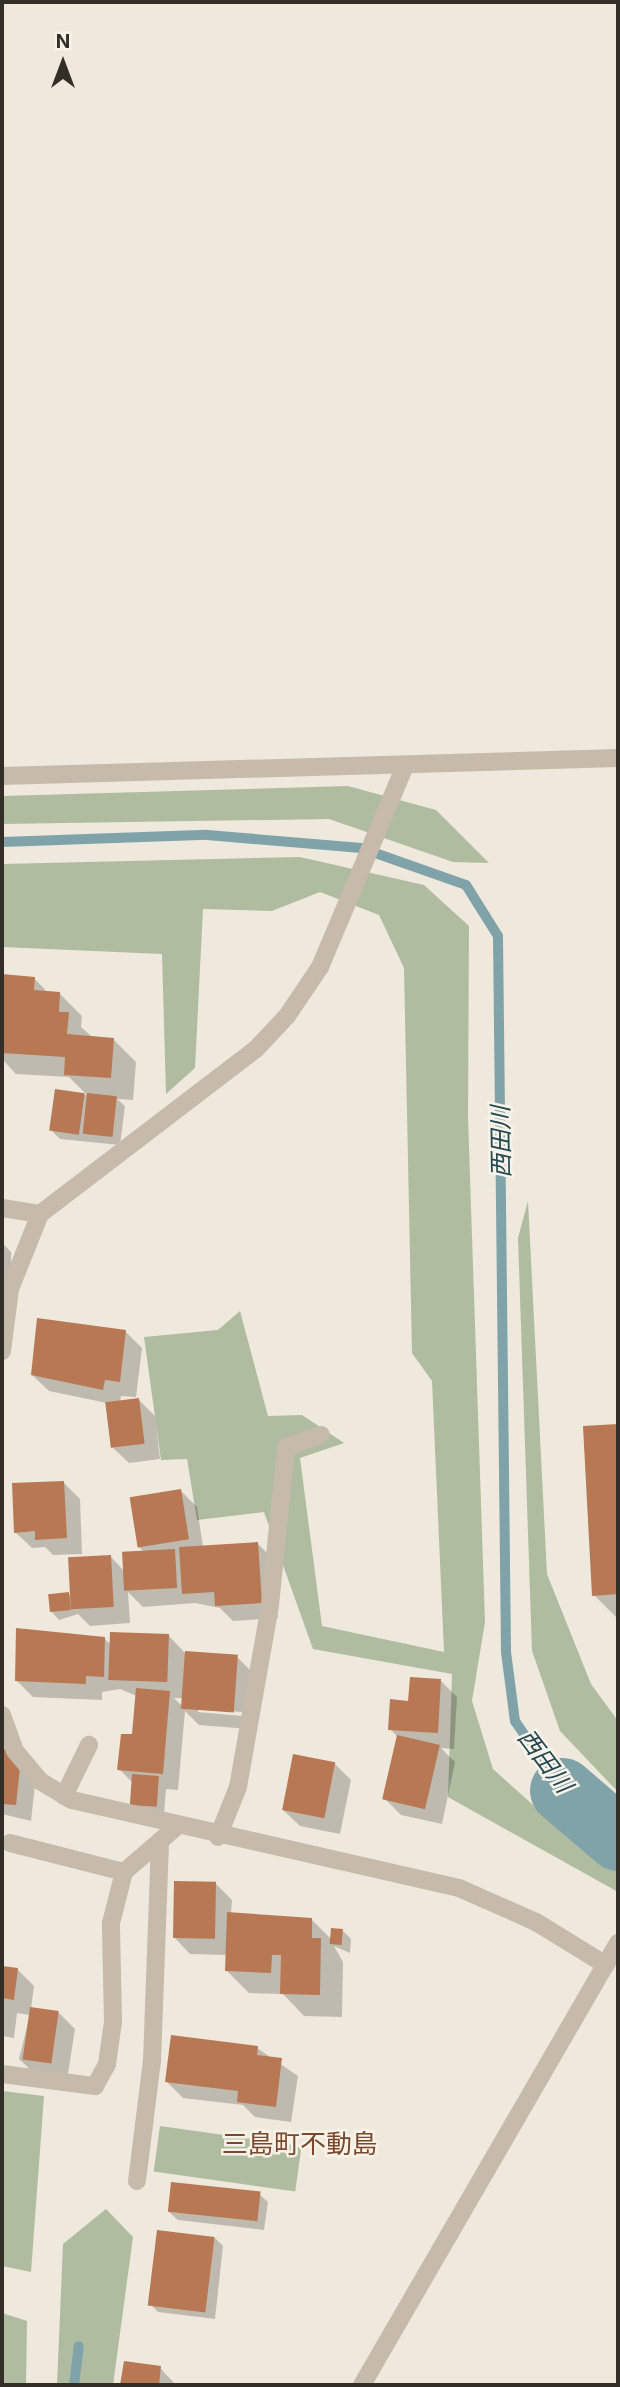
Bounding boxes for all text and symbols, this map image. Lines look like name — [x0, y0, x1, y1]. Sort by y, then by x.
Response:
north arrow — [28, 28, 98, 98]
text: N — [56, 30, 70, 53]
water label: 西田川 — [486, 1106, 516, 1178]
water label: 西田川 — [512, 1724, 578, 1798]
district label: 三島町不動島 — [222, 2128, 378, 2160]

